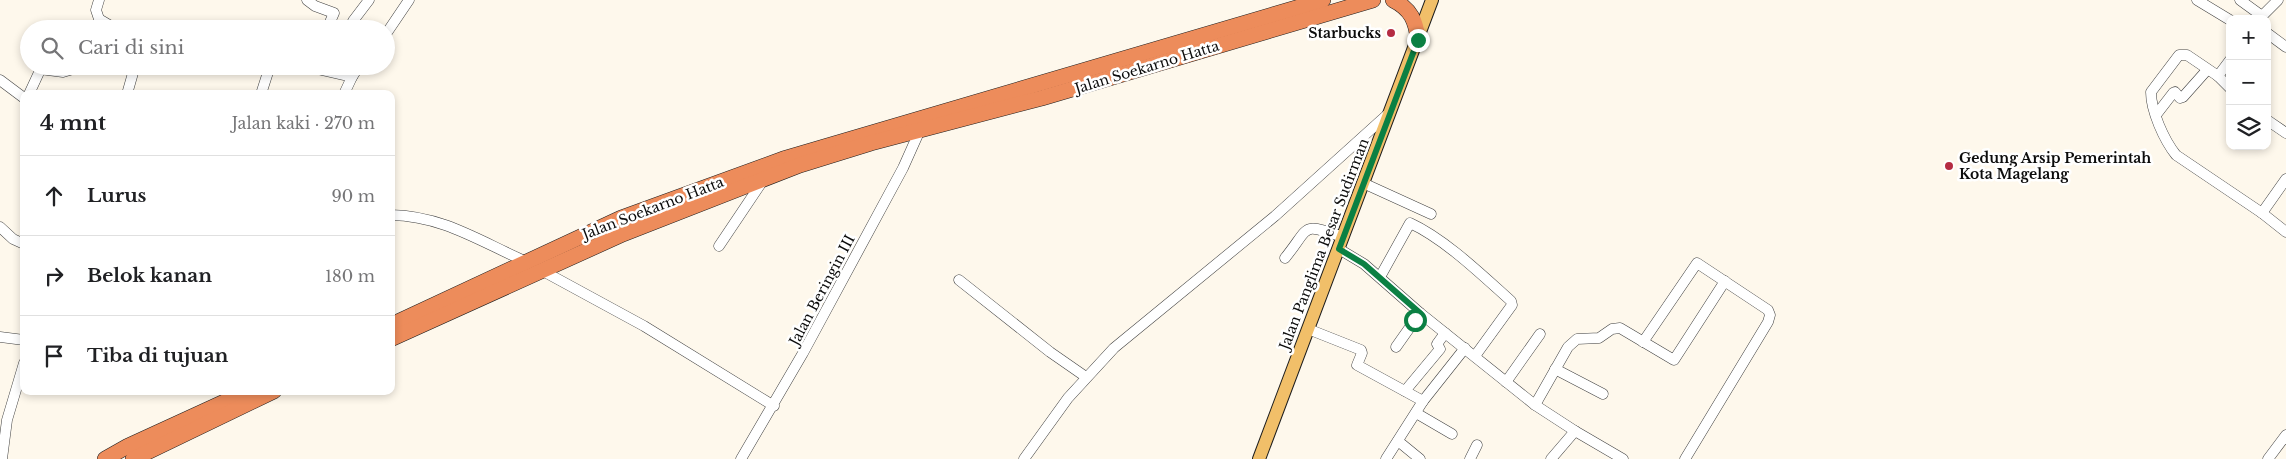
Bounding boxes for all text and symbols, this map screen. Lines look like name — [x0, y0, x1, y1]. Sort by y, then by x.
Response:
map controls — [2226, 15, 2271, 150]
button: + — [2226, 15, 2271, 60]
search box — [20, 20, 395, 75]
place label: Starbucks — [1308, 24, 1381, 42]
marker: Starbucks — [1385, 27, 1397, 39]
route end — [1407, 29, 1430, 52]
icon: search — [38, 34, 66, 62]
text: Cari di sini — [78, 36, 184, 59]
street label: Jalan Soekarno Hatta — [1071, 36, 1222, 98]
button: − — [2226, 60, 2271, 105]
button: layers — [2226, 105, 2271, 150]
text: 4 mnt — [40, 110, 106, 136]
text: Jalan kaki · 270 m — [232, 113, 375, 133]
street label: Jalan Panglima Besar Sudirman — [1275, 135, 1373, 354]
place label: Gedung Arsip Pemerintah Kota Magelang — [1959, 149, 2151, 183]
marker: Gedung Arsip Pemerintah Kota Magelang — [1943, 160, 1955, 172]
street label: Jalan Soekarno Hatta — [578, 173, 726, 244]
icon: ahead — [40, 182, 68, 210]
text: Lurus — [87, 184, 146, 207]
text: 90 m — [332, 186, 375, 206]
street label: Jalan Beringin III — [784, 231, 859, 350]
icon: right — [40, 262, 68, 290]
text: Belok kanan — [87, 264, 212, 287]
text: 180 m — [325, 266, 375, 286]
route start — [1404, 309, 1427, 332]
icon: arrive — [40, 342, 68, 370]
text: Tiba di tujuan — [87, 344, 228, 367]

